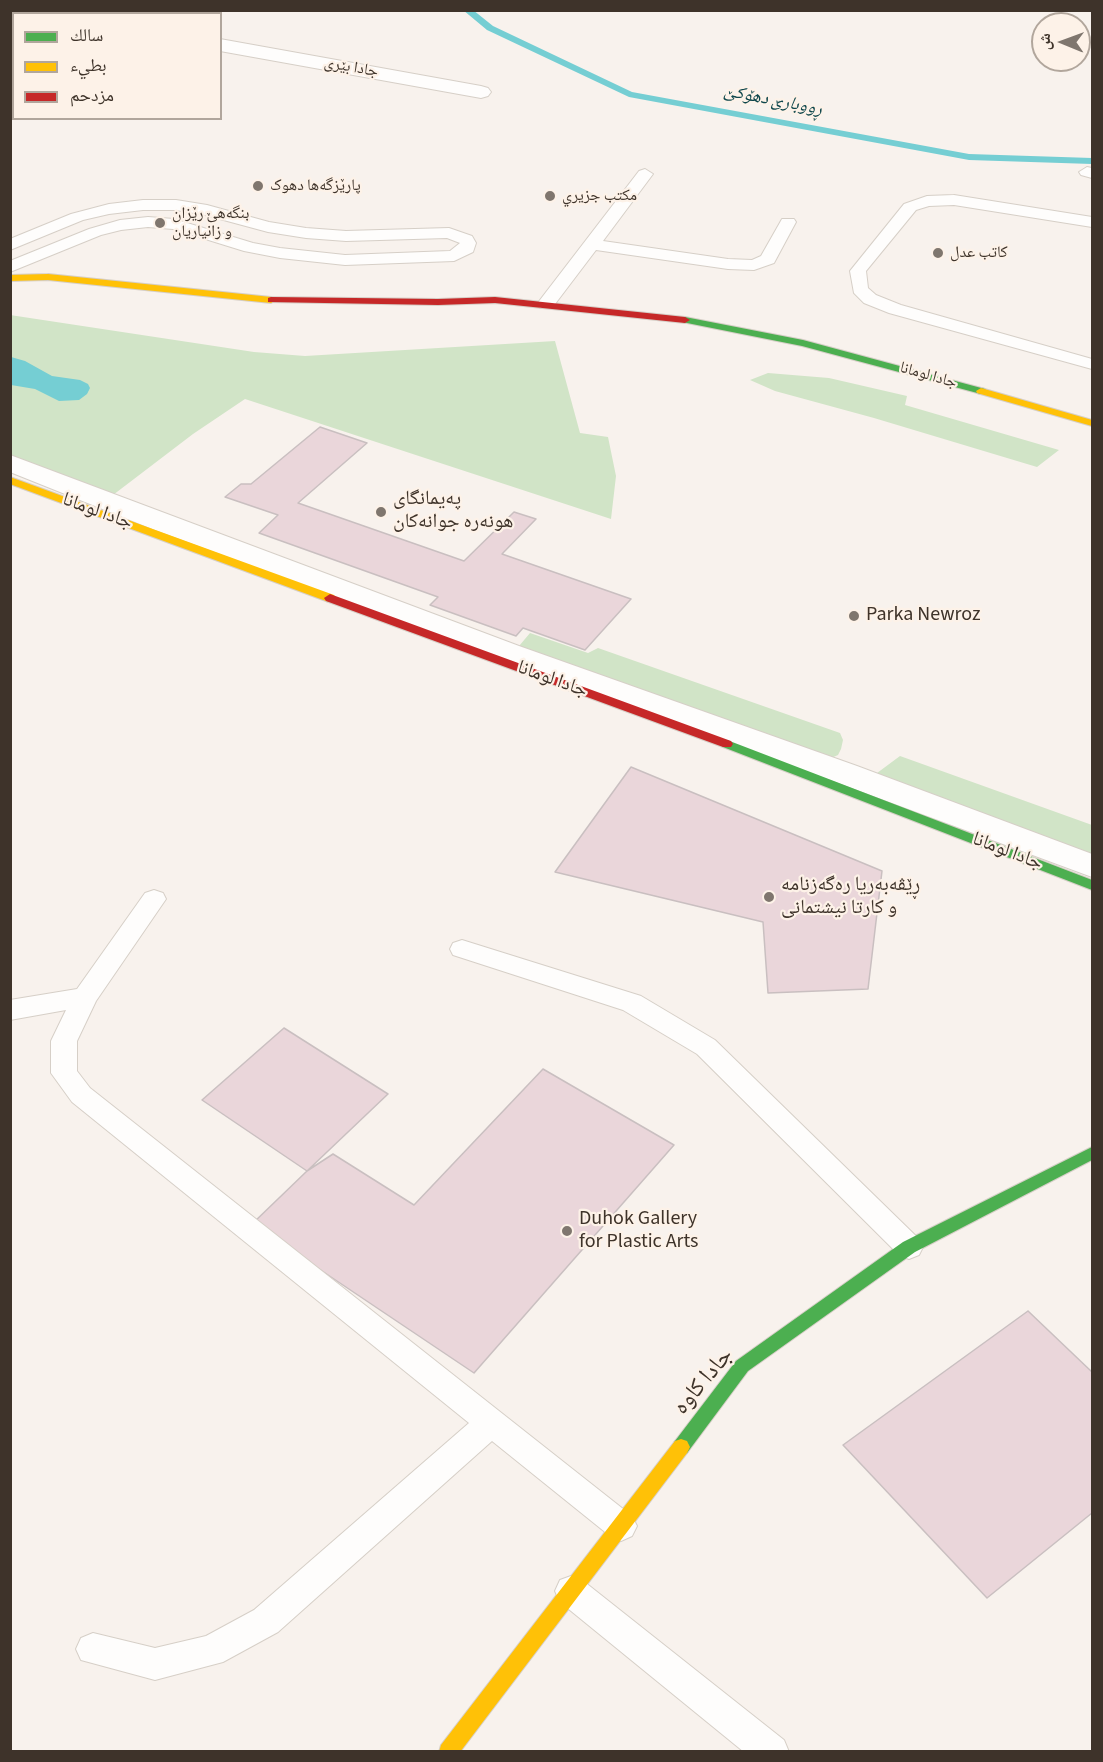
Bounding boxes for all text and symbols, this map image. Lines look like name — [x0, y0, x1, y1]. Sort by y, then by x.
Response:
legend — [12, 12, 222, 120]
north arrow — [1031, 12, 1091, 72]
text: سالك — [70, 23, 103, 48]
text: ش — [1034, 33, 1056, 50]
text: بطيء — [70, 53, 107, 78]
street label: جادا بێری — [323, 54, 379, 82]
water label: ڕووبارێ دهۆكێ — [722, 81, 824, 121]
text: مزدحم — [70, 83, 114, 108]
place label: پارێزگەها دهوک — [270, 176, 361, 196]
marker: پارێزگەها دهوک — [251, 179, 265, 193]
place label: مكتب جزيري — [562, 186, 637, 206]
marker: مكتب جزيري — [543, 189, 557, 203]
place label: بنگەهێ رێزان و زانیاریان — [172, 204, 249, 242]
marker: بنگەهێ رێزان و زانیاریان — [153, 216, 167, 230]
place label: كاتب عدل — [950, 243, 1008, 263]
marker: كاتب عدل — [931, 246, 945, 260]
street label: جادا لومانا — [897, 359, 959, 393]
street label: جادا لومانا — [59, 488, 135, 536]
place label: پەیمانگای هونەرە جوانەکان — [393, 488, 513, 535]
marker: پەیمانگای هونەرە جوانەکان — [374, 505, 388, 519]
place label: Parka Newroz — [866, 604, 981, 628]
marker: Parka Newroz — [847, 609, 861, 623]
street label: جادا لومانا — [514, 656, 590, 704]
street label: جادا لومانا — [969, 828, 1045, 876]
place label: ڕێڤەبەریا رەگەزنامە و کارتا نیشتمانی — [781, 874, 920, 921]
marker: ڕێڤەبەریا رەگەزنامە و کارتا نیشتمانی — [762, 890, 776, 904]
place label: Duhok Gallery for Plastic Arts — [579, 1208, 698, 1255]
marker: Duhok Gallery for Plastic Arts — [560, 1224, 574, 1238]
street label: جادا کاوه — [668, 1343, 740, 1421]

